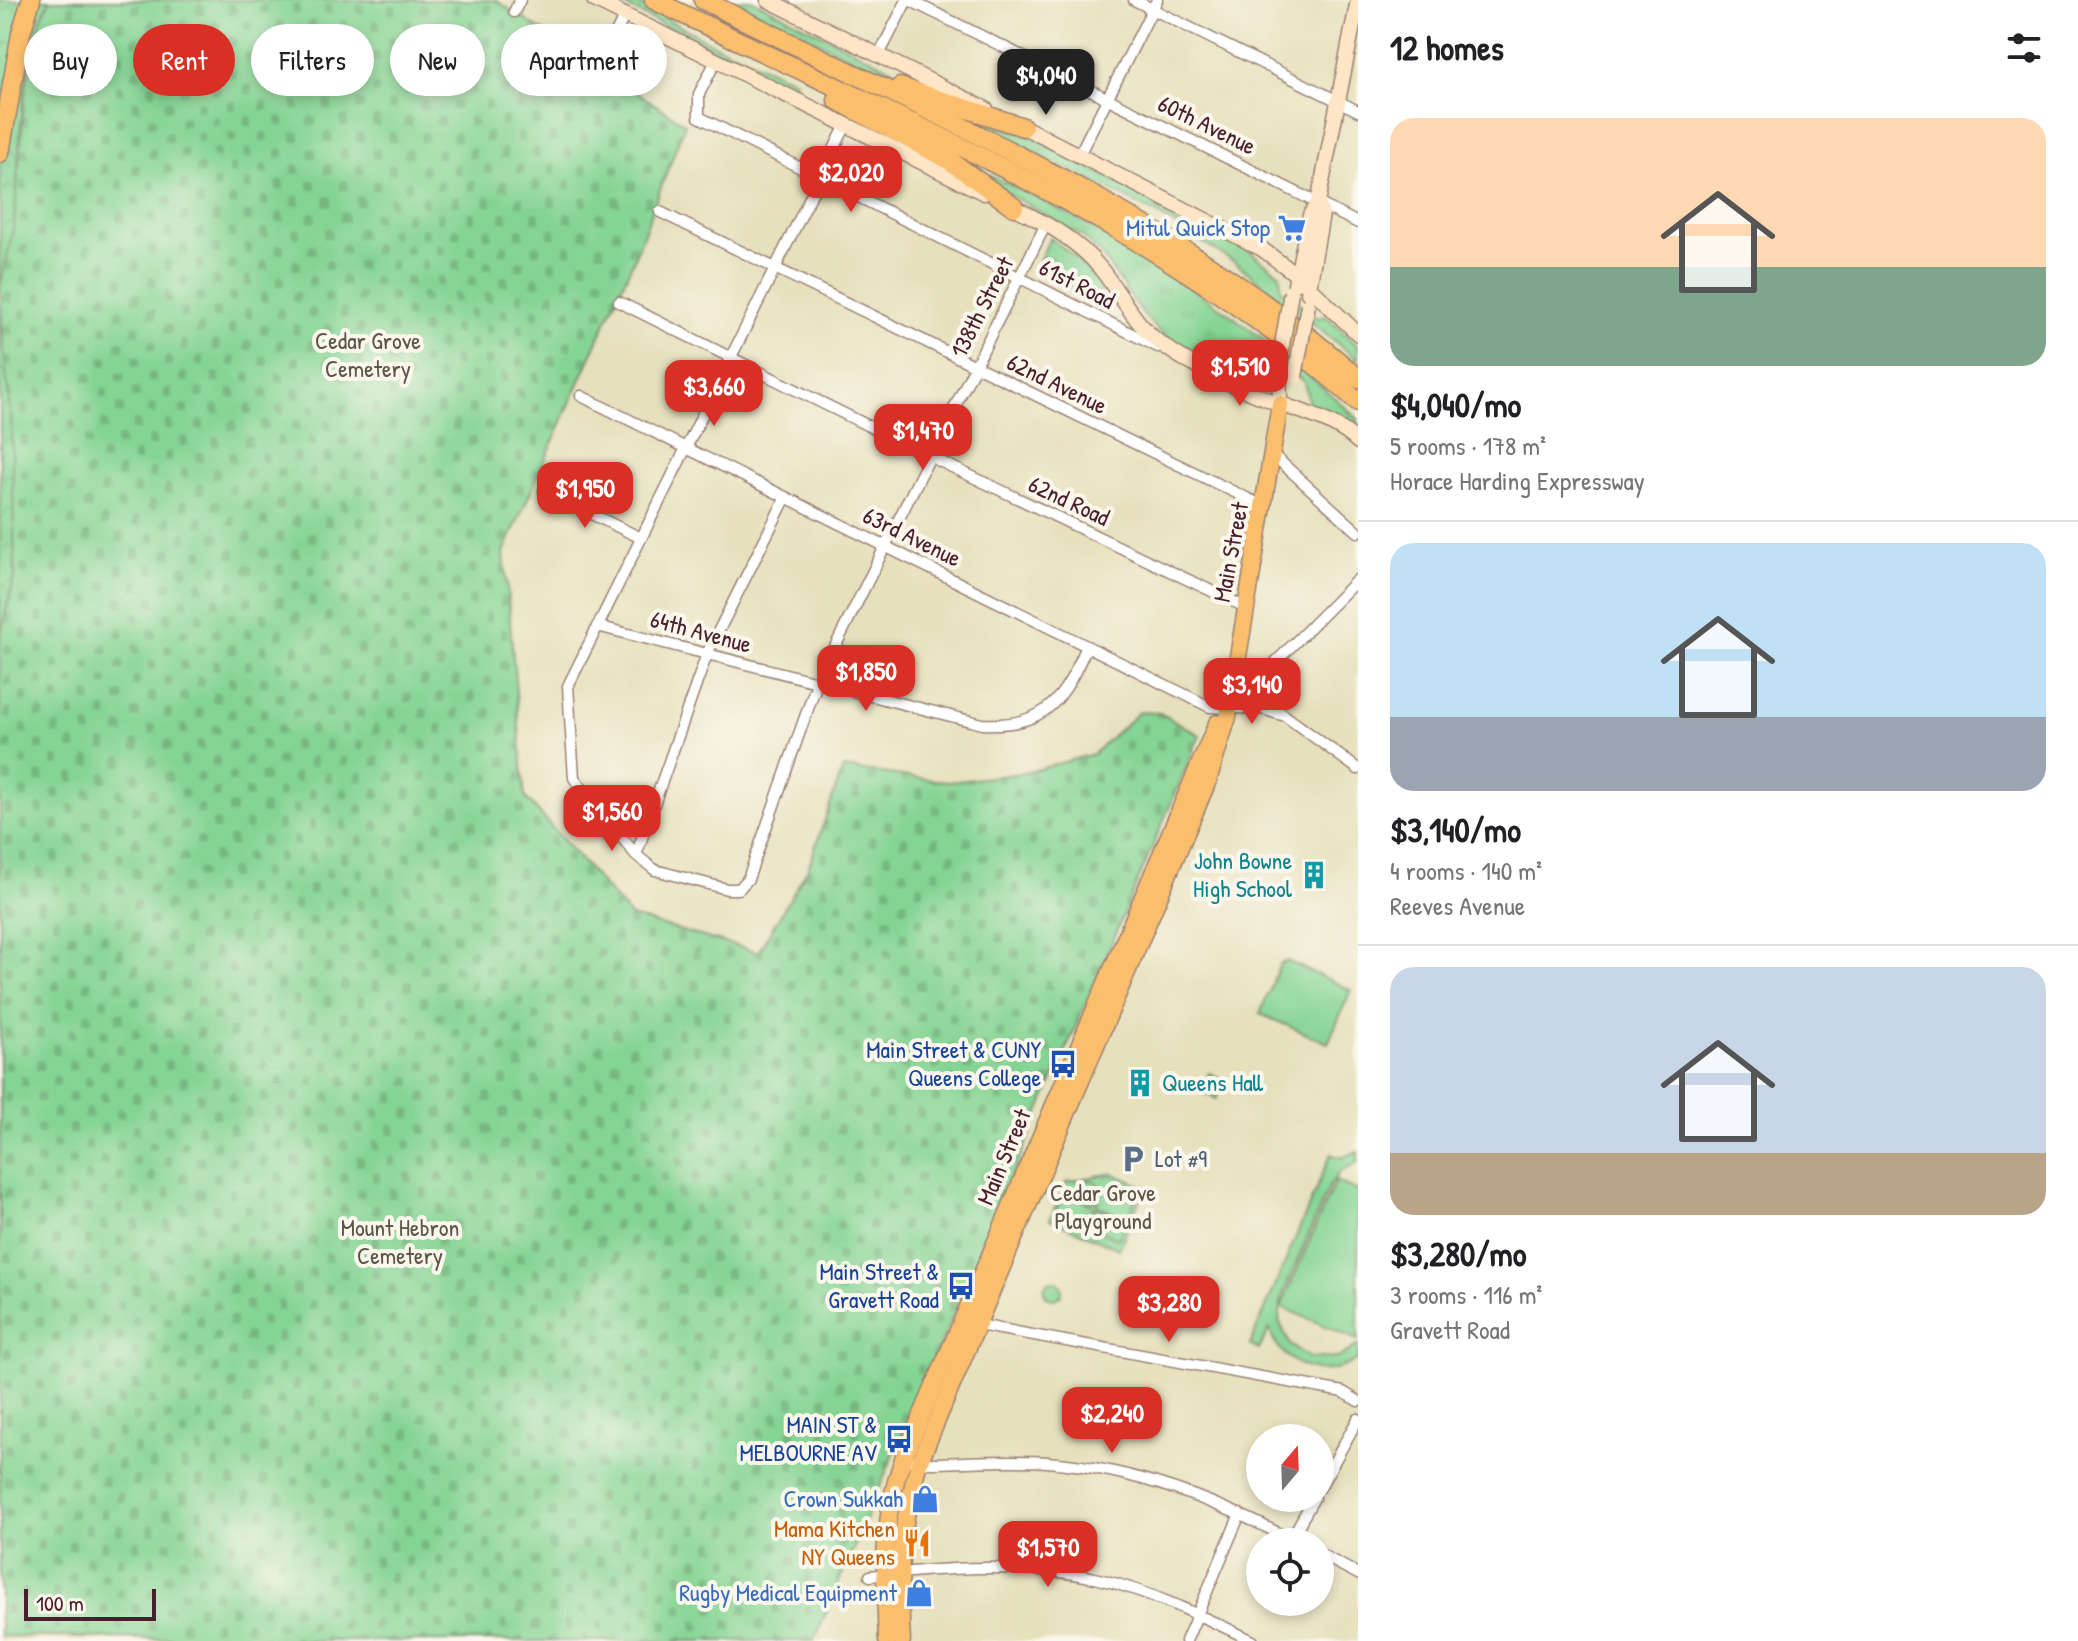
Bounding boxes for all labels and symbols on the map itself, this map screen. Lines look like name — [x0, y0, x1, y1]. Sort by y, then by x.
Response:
pin: $4,040 — [981, 49, 1111, 117]
street label: 60th Avenue — [1153, 87, 1262, 162]
pin: $2,020 — [786, 146, 916, 214]
place label: Mitul Quick Stop — [1126, 211, 1270, 243]
supermarket icon: Mitul Quick Stop — [1277, 213, 1307, 243]
street label: 138th Street — [942, 250, 1021, 363]
street label: 61st Road — [1034, 251, 1121, 316]
park label: Cedar Grove Cemetery — [315, 324, 421, 384]
pin: $1,510 — [1175, 340, 1305, 408]
street label: 62nd Avenue — [1002, 345, 1113, 421]
pin: $3,660 — [649, 360, 779, 428]
pin: $1,470 — [858, 404, 988, 472]
pin: $1,950 — [520, 462, 650, 530]
street label: 62nd Road — [1024, 467, 1115, 533]
street label: Main Street — [1205, 498, 1256, 605]
street label: 63rd Avenue — [858, 499, 967, 574]
street label: 64th Avenue — [647, 602, 756, 660]
pin: $1,850 — [801, 645, 931, 713]
pin: $3,140 — [1187, 658, 1317, 726]
pin: $1,560 — [547, 785, 677, 853]
place label: John Bowne High School — [1193, 844, 1293, 904]
building icon: John Bowne High School — [1299, 860, 1329, 890]
place label: Main Street & CUNY Queens College — [866, 1033, 1041, 1093]
bus stop icon: Main Street & CUNY Queens College — [1048, 1049, 1078, 1079]
place label: Queens Hall — [1162, 1066, 1264, 1098]
building icon: Queens Hall — [1125, 1068, 1155, 1098]
street label: Main Street — [969, 1103, 1038, 1209]
place label: Lot #9 — [1155, 1142, 1207, 1174]
parking icon: Lot #9 — [1118, 1144, 1148, 1174]
park label: Cedar Grove Playground — [1050, 1176, 1156, 1236]
park label: Mount Hebron Cemetery — [341, 1211, 459, 1271]
place label: Main Street & Gravett Road — [819, 1255, 939, 1315]
bus stop icon: Main Street & Gravett Road — [946, 1271, 976, 1301]
pin: $3,280 — [1104, 1276, 1234, 1344]
pin: $2,240 — [1047, 1387, 1177, 1455]
place label: MAIN ST & MELBOURNE AV — [739, 1408, 878, 1468]
bus stop icon: MAIN ST & MELBOURNE AV — [884, 1424, 914, 1454]
north arrow — [1246, 1424, 1334, 1512]
place label: Crown Sukkah — [783, 1482, 903, 1514]
shop icon: Crown Sukkah — [910, 1484, 940, 1514]
place label: Mama Kitchen NY Queens — [774, 1512, 895, 1572]
pin: $1,570 — [983, 1521, 1113, 1589]
restaurant icon: Mama Kitchen NY Queens — [902, 1528, 932, 1558]
place label: Rugby Medical Equipment — [679, 1576, 898, 1608]
shop icon: Rugby Medical Equipment — [904, 1578, 934, 1608]
scale bar — [24, 1585, 156, 1621]

